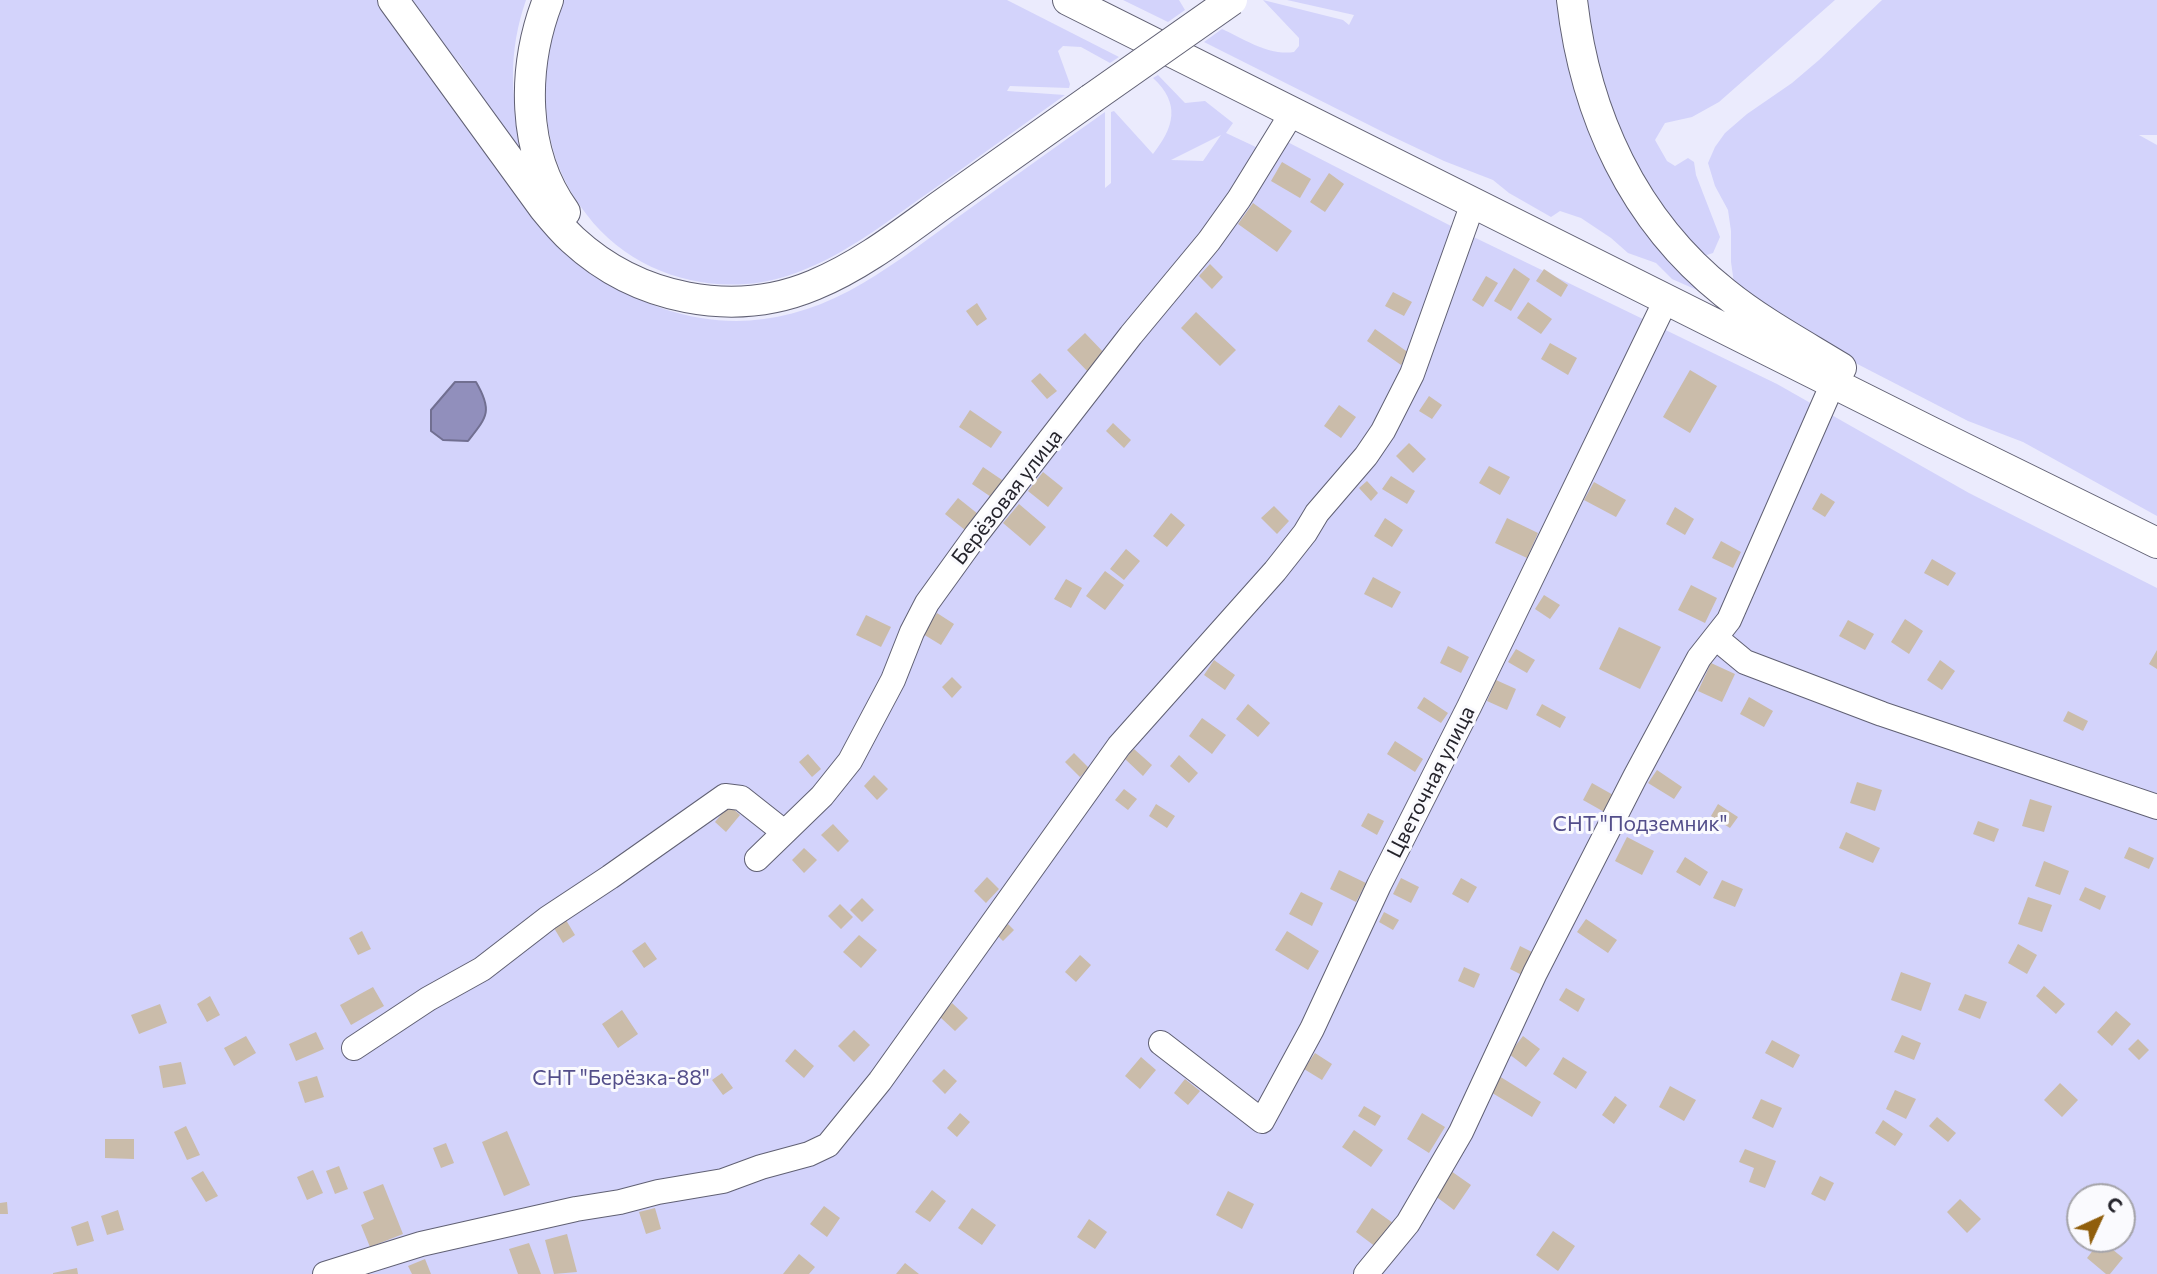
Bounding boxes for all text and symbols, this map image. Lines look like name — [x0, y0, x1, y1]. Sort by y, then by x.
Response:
street label: Берёзовая улица — [946, 424, 1068, 570]
street label: Цветочная улица — [1382, 702, 1480, 862]
park label: СНТ "Подземник" — [1553, 811, 1727, 837]
park label: СНТ "Берёзка-88" — [532, 1065, 710, 1091]
north arrow — [2066, 1183, 2136, 1253]
text: С — [2102, 1191, 2128, 1217]

